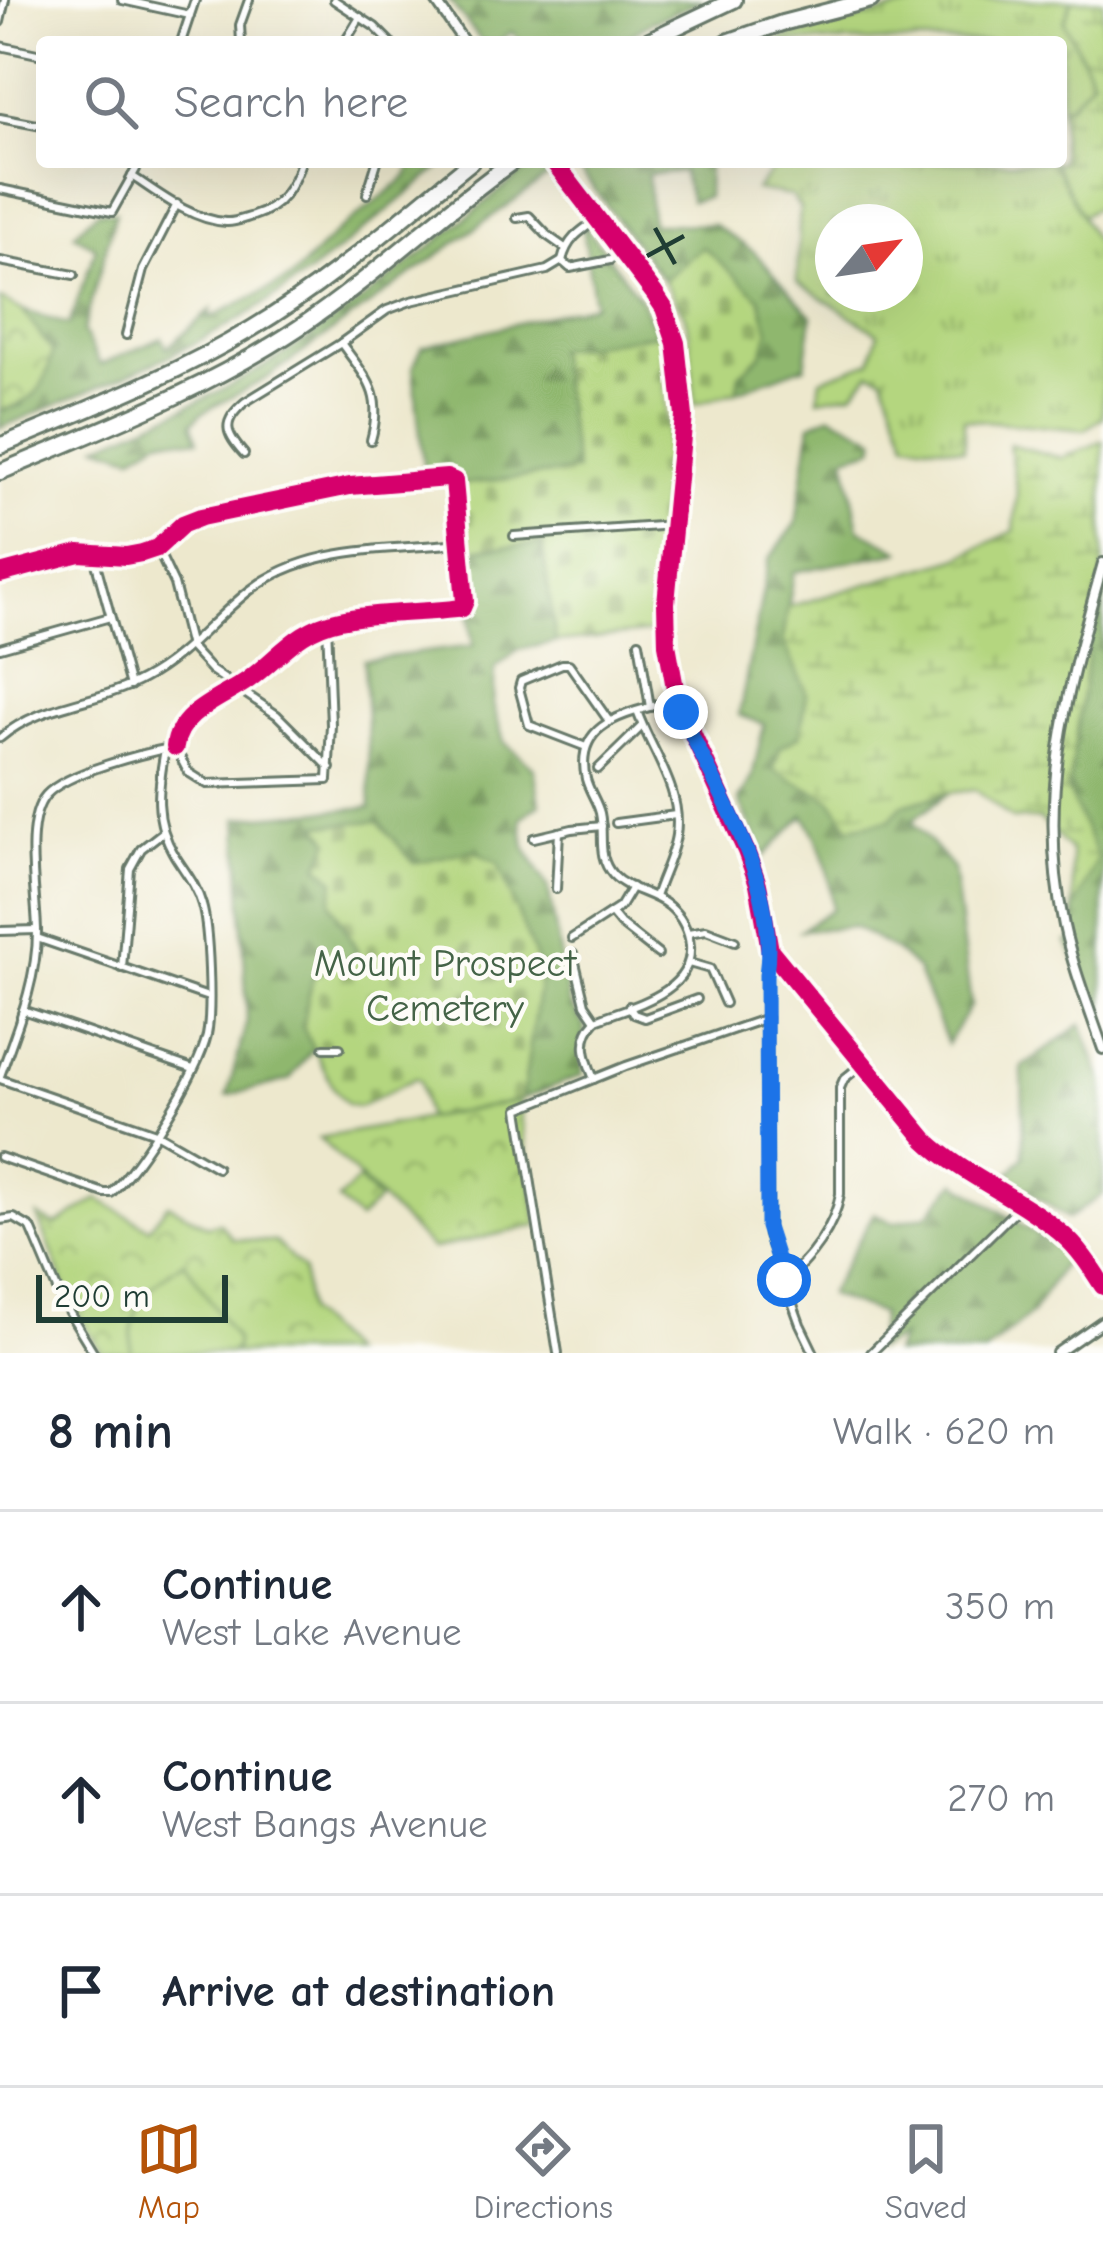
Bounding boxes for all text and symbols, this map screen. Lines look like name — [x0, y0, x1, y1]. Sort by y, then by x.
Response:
search box — [36, 36, 1067, 168]
icon: search — [78, 69, 144, 135]
text: Search here — [174, 76, 408, 128]
north arrow — [815, 204, 923, 312]
route end — [654, 685, 708, 739]
park label: Mount Prospect Cemetery — [314, 941, 578, 1031]
route start — [757, 1253, 811, 1307]
scale bar — [36, 1269, 228, 1322]
text: 200 m — [54, 1277, 150, 1315]
text: 8 min — [48, 1402, 173, 1461]
text: Walk · 620 m — [833, 1409, 1055, 1454]
text: Continue — [162, 1558, 332, 1610]
icon: ahead — [48, 1574, 114, 1640]
text: 350 m — [945, 1584, 1055, 1629]
text: West Lake Avenue — [162, 1610, 461, 1655]
text: Continue — [162, 1750, 332, 1802]
icon: ahead — [48, 1766, 114, 1832]
text: 270 m — [947, 1776, 1055, 1821]
text: West Bangs Avenue — [162, 1802, 488, 1847]
icon: arrive — [48, 1958, 114, 2024]
text: Arrive at destination — [162, 1965, 555, 2017]
tab: Map — [136, 2116, 202, 2226]
tab: Directions — [474, 2116, 613, 2226]
tab: Saved — [885, 2116, 967, 2226]

